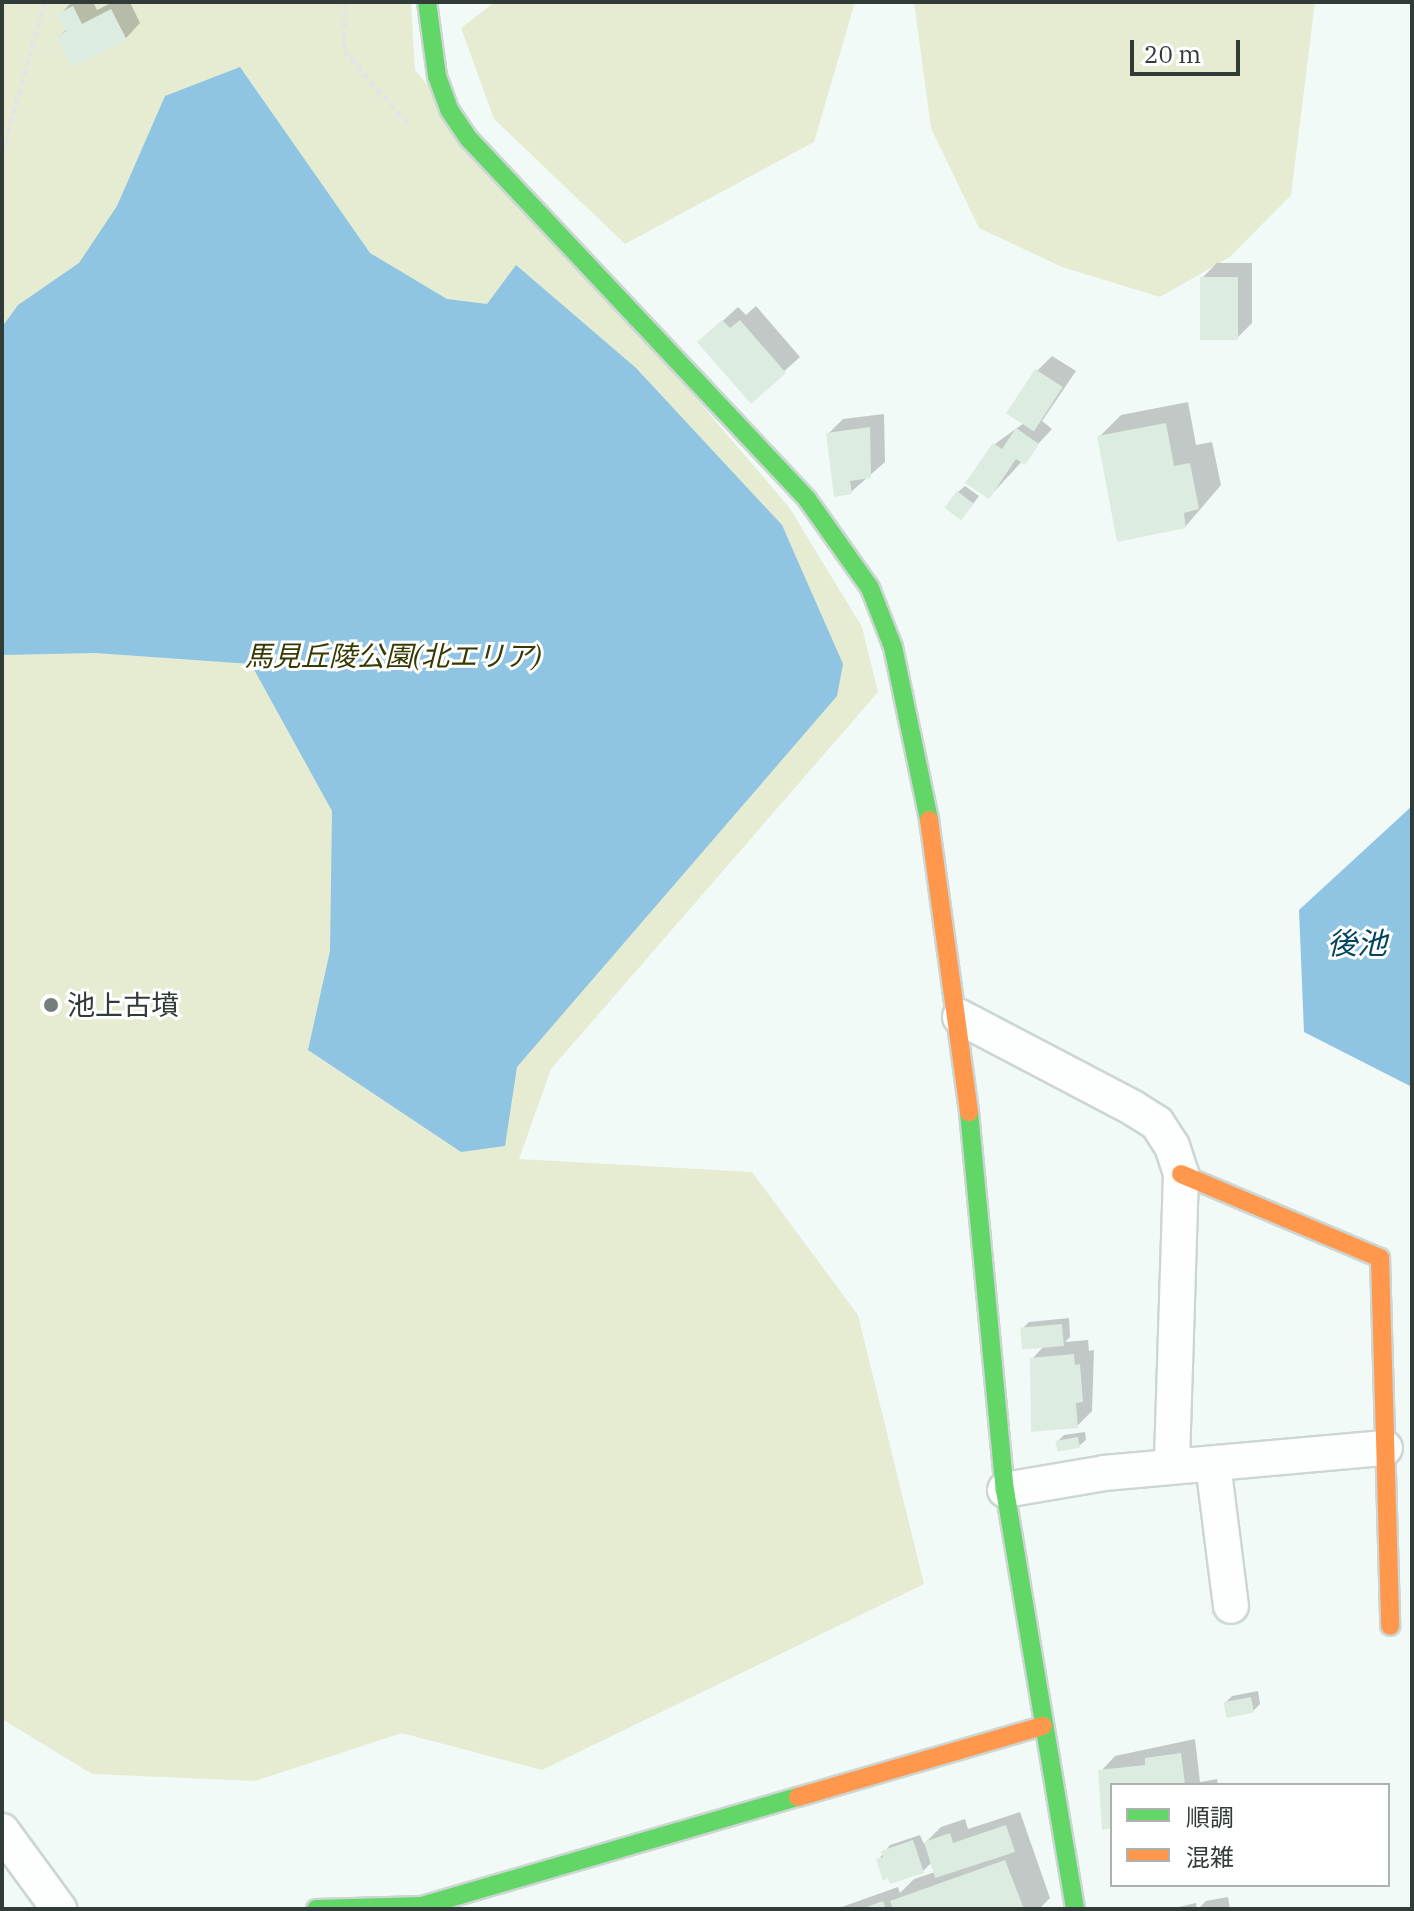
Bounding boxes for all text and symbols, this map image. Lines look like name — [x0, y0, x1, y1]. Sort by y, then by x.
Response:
scale bar — [1134, 24, 1244, 74]
text: 20 m — [1144, 38, 1201, 70]
park label: 馬見丘陵公園(北エリア) — [245, 639, 541, 673]
water label: 後池 — [1327, 925, 1387, 961]
place label: 池上古墳 — [67, 988, 179, 1022]
marker: 池上古墳 — [42, 996, 60, 1014]
legend — [1110, 1783, 1390, 1887]
text: 順調 — [1186, 1801, 1234, 1833]
text: 混雑 — [1186, 1841, 1234, 1873]

